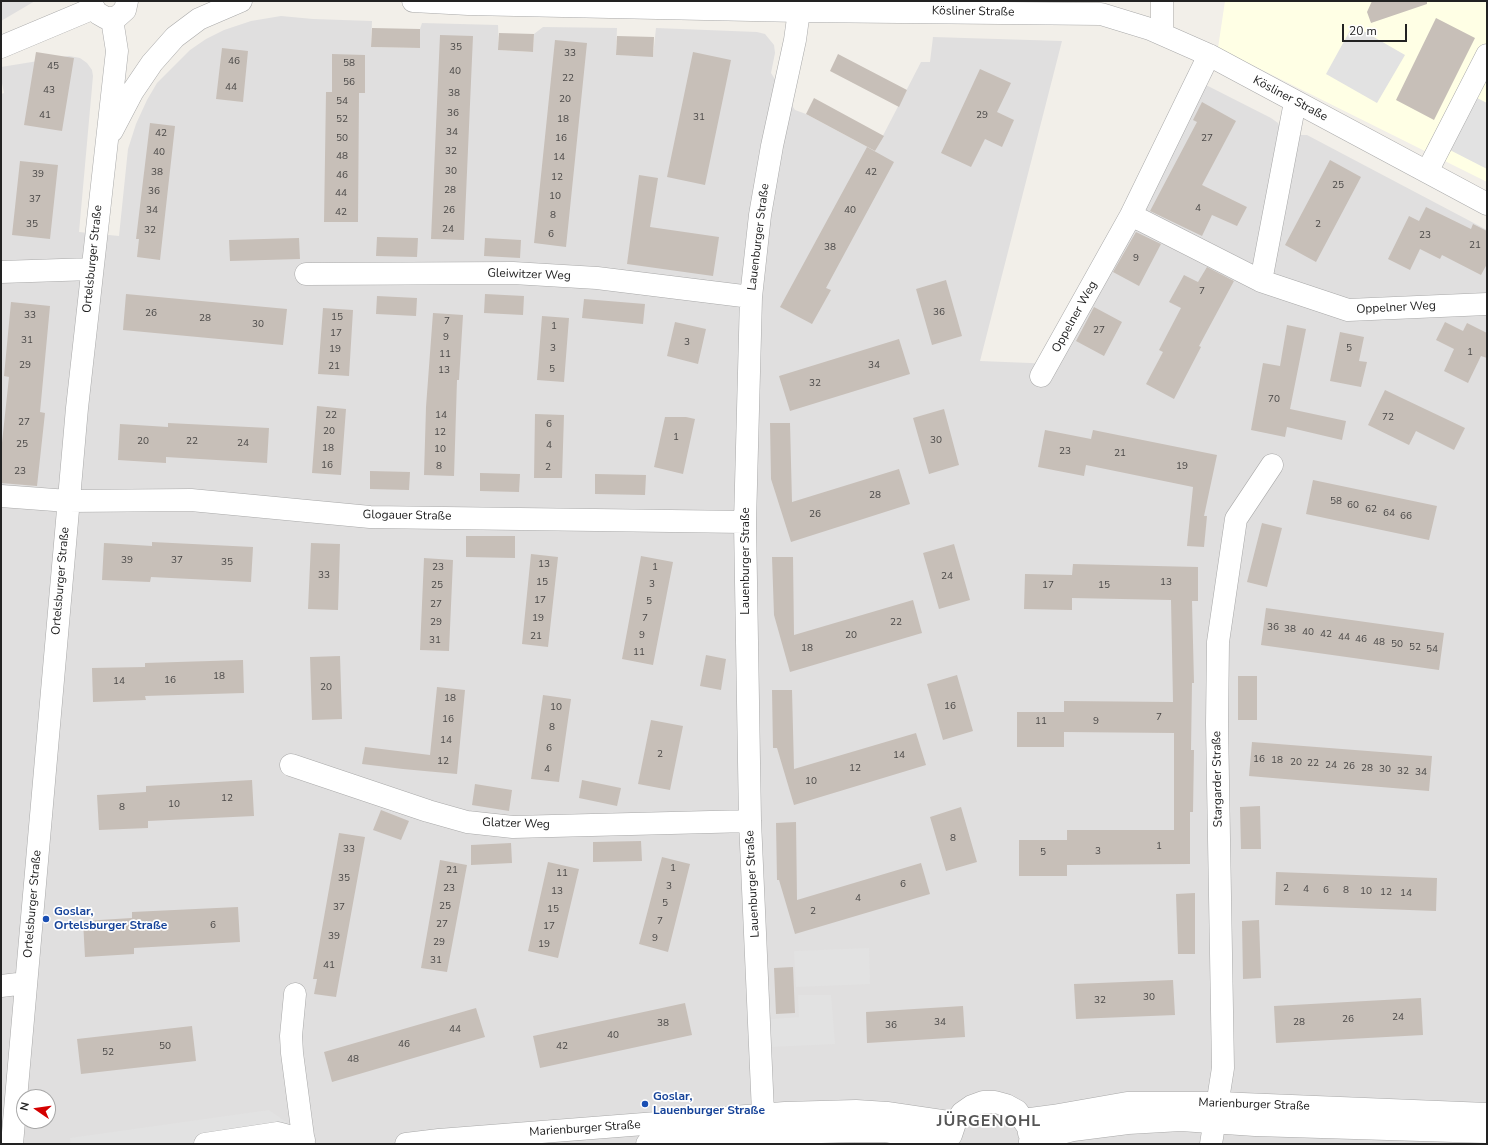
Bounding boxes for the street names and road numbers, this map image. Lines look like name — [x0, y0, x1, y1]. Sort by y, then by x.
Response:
street label: Kösliner Straße — [932, 4, 1014, 20]
street label: Kösliner Straße — [1250, 73, 1330, 125]
street label: Lauenburger Straße — [745, 183, 773, 291]
street label: Ortelsburger Straße — [80, 204, 106, 314]
street label: Gleiwitzer Weg — [487, 266, 571, 284]
street label: Oppelner Weg — [1049, 279, 1101, 355]
street label: Oppelner Weg — [1356, 299, 1436, 317]
street label: Lauenburger Straße — [739, 507, 753, 615]
street label: Glogauer Straße — [363, 508, 451, 524]
street label: Ortelsburger Straße — [49, 526, 73, 636]
street label: Stargarder Straße — [1210, 731, 1226, 827]
street label: Glatzer Weg — [482, 816, 550, 832]
street label: Lauenburger Straße — [743, 830, 763, 938]
street label: Ortelsburger Straße — [21, 849, 45, 959]
street label: Marienburger Straße — [1198, 1096, 1310, 1114]
street label: Marienburger Straße — [529, 1118, 641, 1140]

